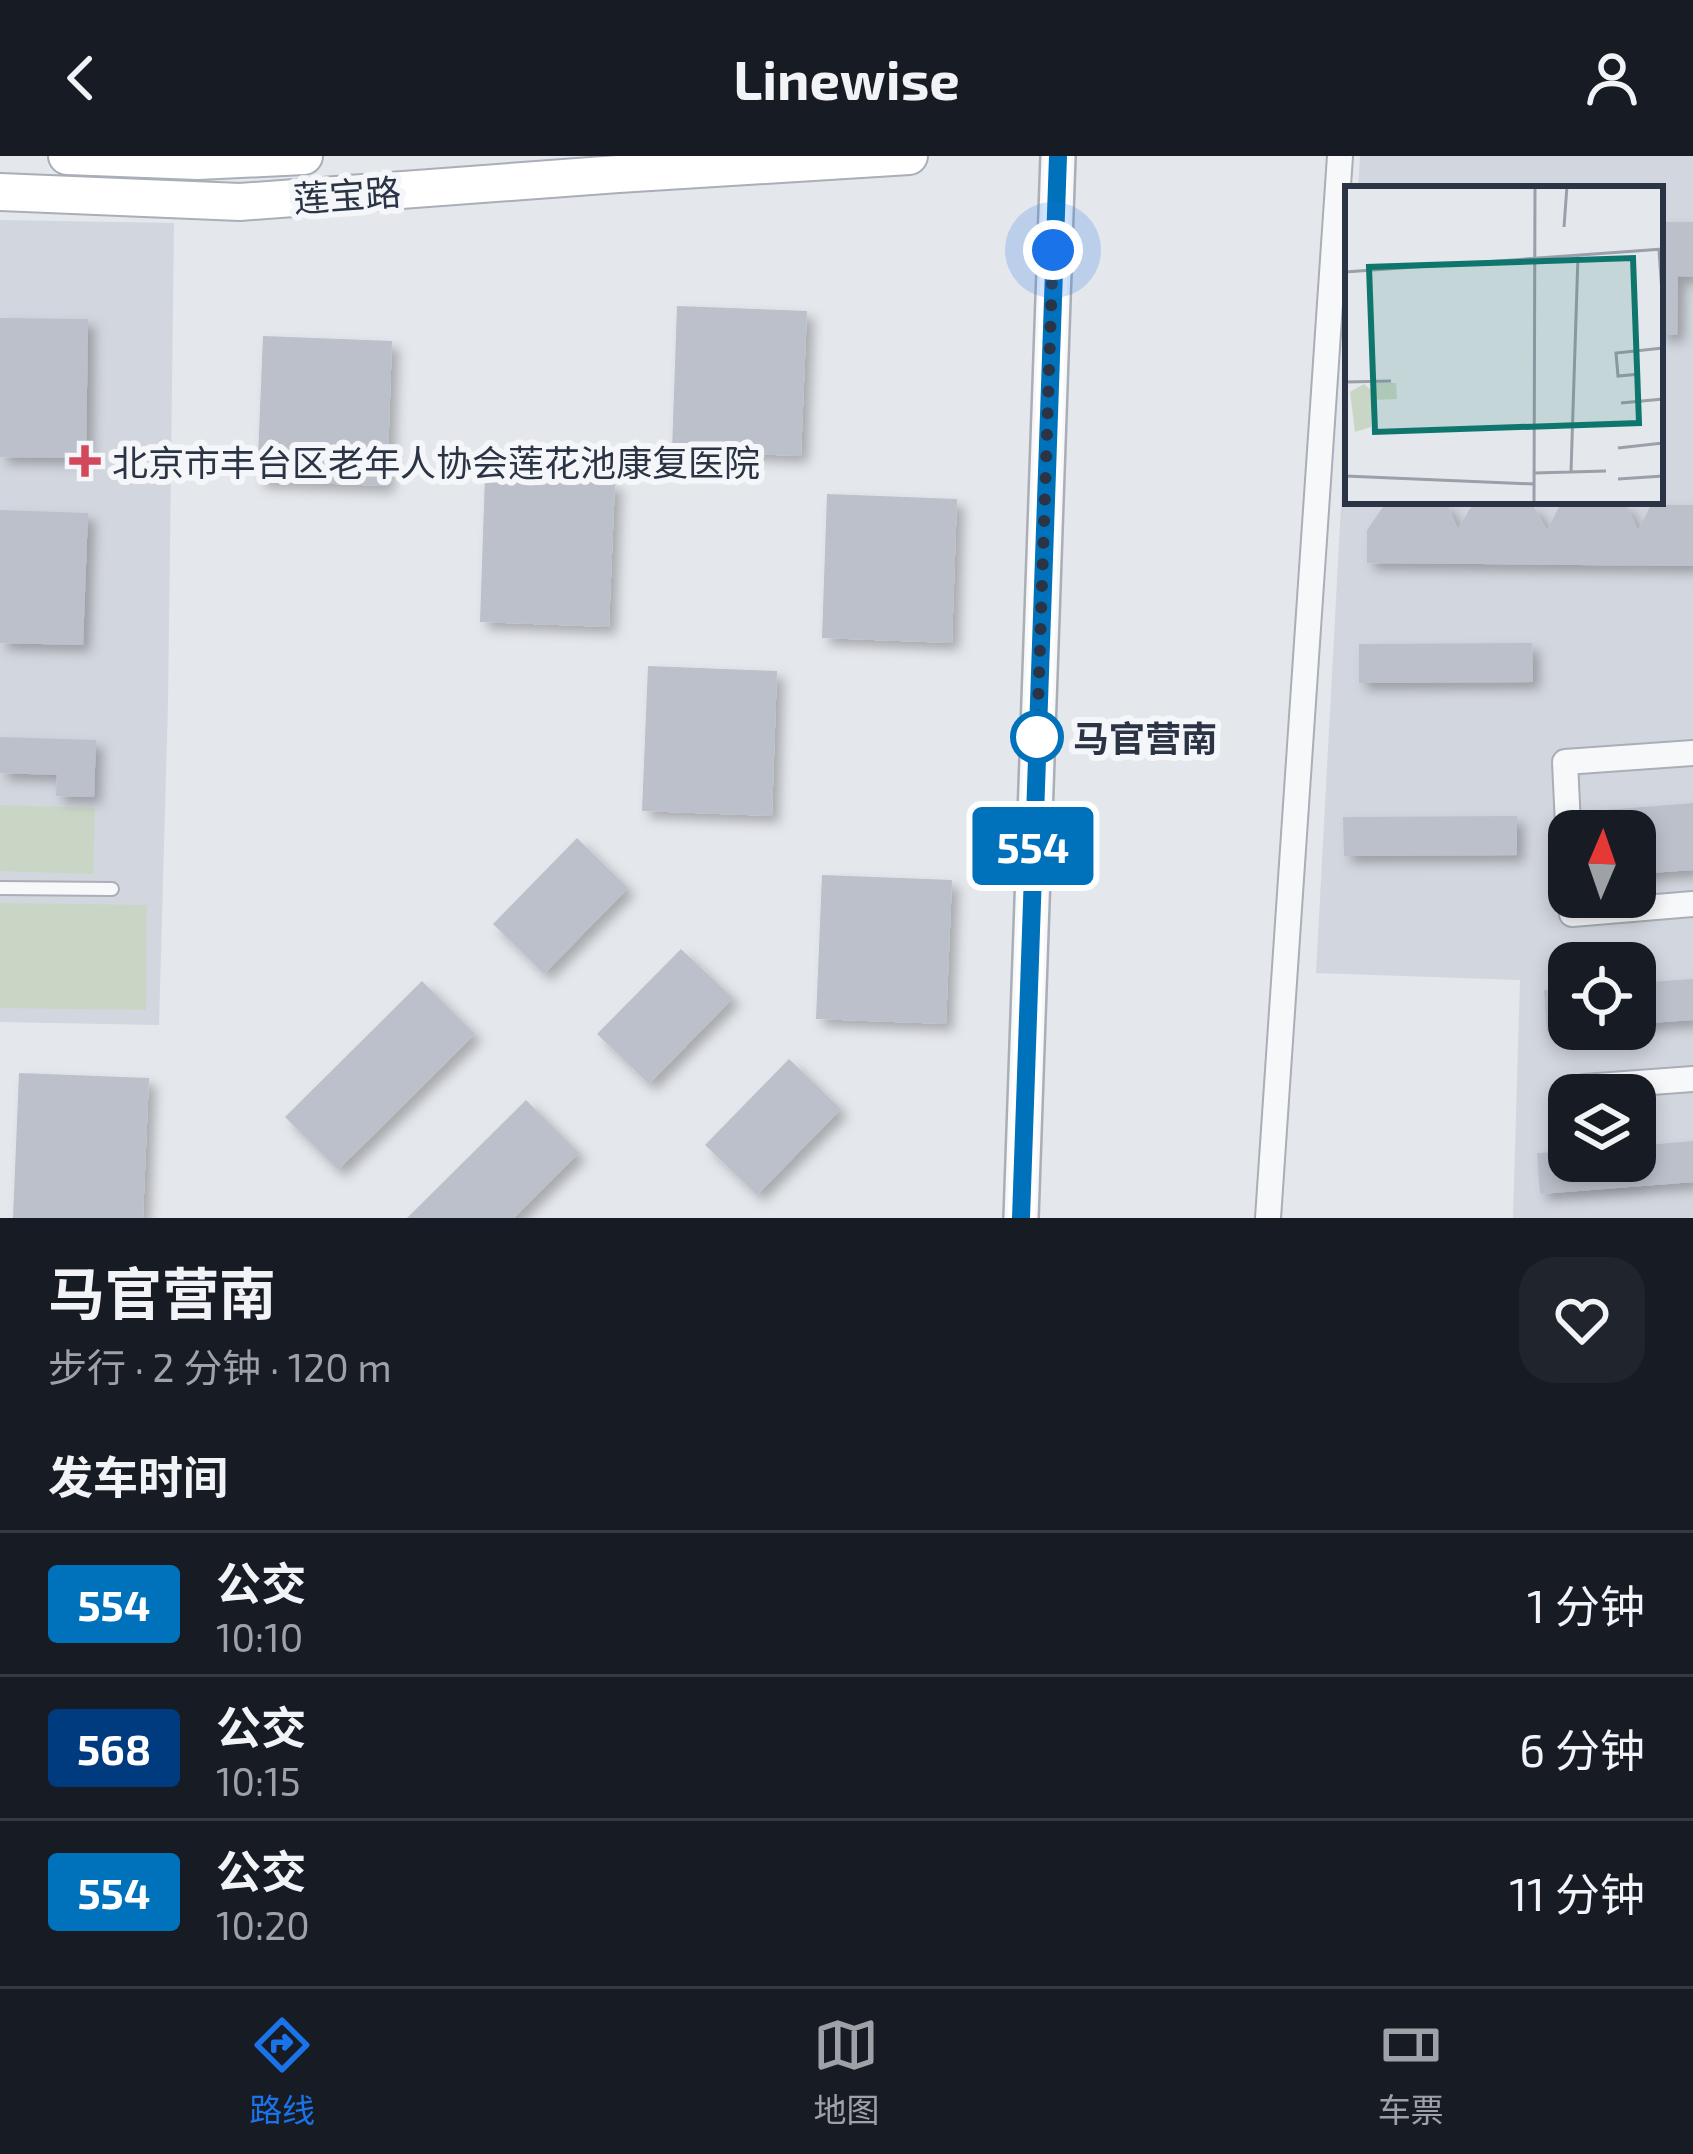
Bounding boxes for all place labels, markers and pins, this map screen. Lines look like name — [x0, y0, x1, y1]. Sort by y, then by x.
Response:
place label: 北京市丰台区老年人协会莲花池康复医院 — [112, 440, 760, 483]
marker: 北京市丰台区老年人协会莲花池康复医院 — [69, 445, 101, 477]
marker: 马官营南 — [1012, 712, 1062, 762]
place label: 马官营南 — [1073, 716, 1217, 759]

